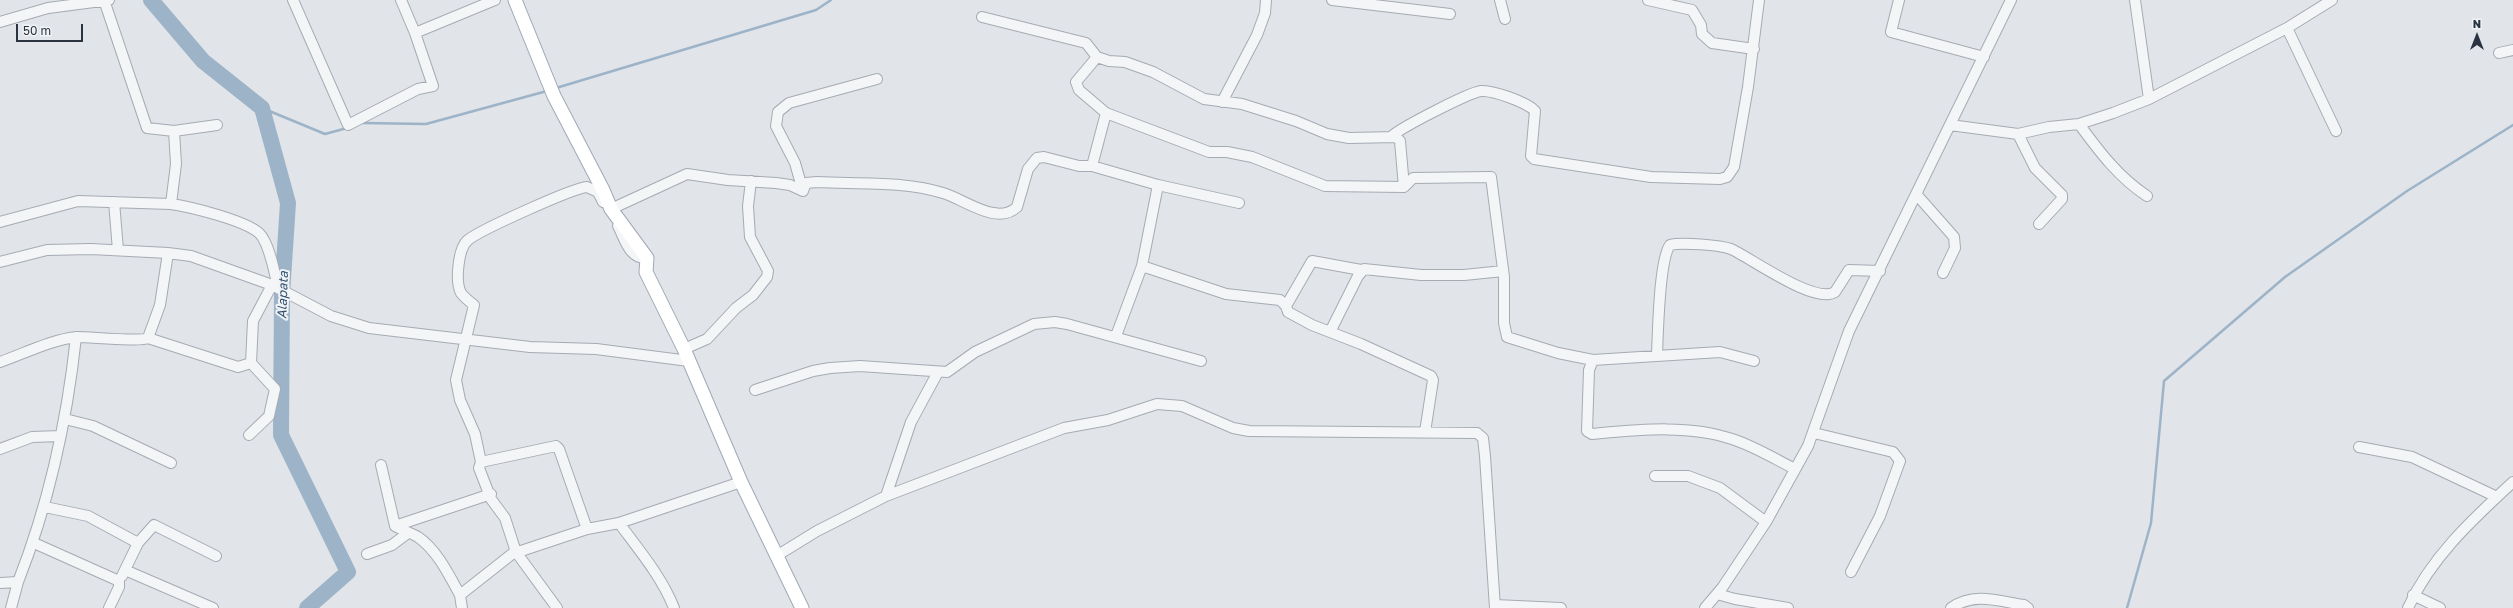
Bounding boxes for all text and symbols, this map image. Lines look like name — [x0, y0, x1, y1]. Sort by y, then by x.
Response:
scale bar — [18, 16, 85, 42]
north arrow — [2457, 16, 2497, 56]
text: N — [2473, 17, 2481, 30]
text: 50 m — [23, 23, 51, 38]
water label: Alapata — [274, 271, 292, 319]

